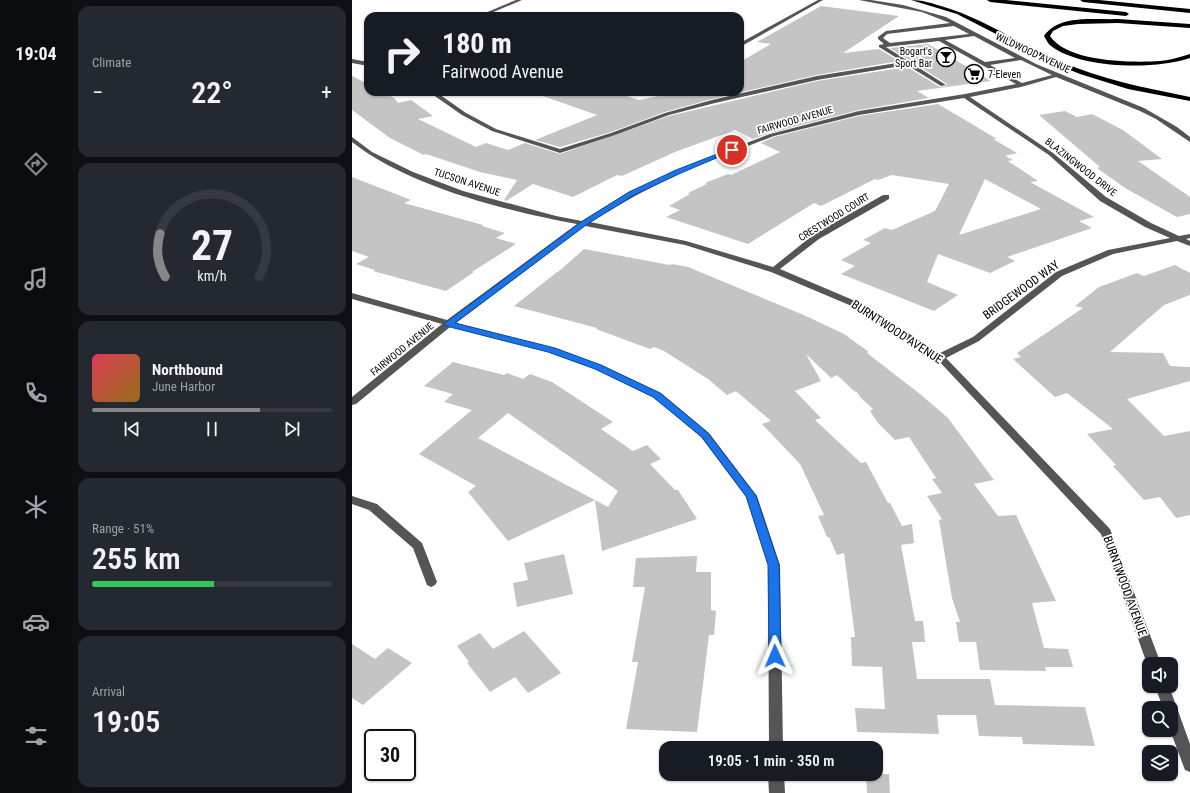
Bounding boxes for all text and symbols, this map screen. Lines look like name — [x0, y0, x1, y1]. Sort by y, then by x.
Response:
text: 180 m — [442, 27, 512, 60]
icon: right — [376, 28, 428, 80]
street label: WILDWOOD AVENUE — [994, 31, 1072, 75]
text: 19:04 — [15, 43, 57, 64]
place label: Bogart's Sport Bar — [895, 46, 932, 69]
bar icon: Bogart's Sport Bar — [935, 46, 957, 68]
text: Climate — [92, 55, 131, 70]
text: Fairwood Avenue — [442, 61, 563, 82]
supermarket icon: 7-Eleven — [963, 63, 985, 85]
place label: 7-Eleven — [988, 69, 1021, 80]
text: 22° — [191, 75, 233, 110]
text: − — [92, 80, 103, 105]
text: + — [321, 80, 332, 105]
street label: FAIRWOOD AVENUE — [756, 104, 834, 136]
pin — [715, 133, 749, 167]
street label: BLAZINGWOOD DRIVE — [1043, 136, 1119, 198]
icon: arrive — [721, 139, 743, 161]
icon: directions — [22, 150, 50, 178]
street label: TUCSON AVENUE — [433, 166, 501, 198]
street label: CRESTWOOD COURT — [797, 191, 871, 243]
text: 27 — [191, 221, 233, 270]
street label: BRIDGEWOOD WAY — [980, 257, 1062, 322]
icon: music — [22, 265, 50, 293]
text: km/h — [197, 268, 227, 284]
street label: BURNTWOOD AVENUE — [849, 297, 945, 367]
street label: FAIRWOOD AVENUE — [368, 320, 436, 378]
text: Northbound — [152, 361, 223, 379]
icon: phone — [22, 379, 50, 407]
text: June Harbor — [152, 379, 215, 394]
icon: previous — [121, 418, 143, 440]
icon: pause — [201, 418, 223, 440]
icon: next — [281, 418, 303, 440]
icon: climate — [22, 493, 50, 521]
text: Range · 51% — [92, 521, 154, 536]
street label: BURNTWOOD AVENUE — [1100, 534, 1150, 638]
text: 255 km — [92, 541, 181, 576]
icon: car — [22, 608, 50, 636]
position arrow — [754, 635, 796, 677]
map controls — [1142, 657, 1178, 781]
button: sound — [1142, 657, 1178, 693]
text: Arrival — [92, 684, 125, 699]
button: search — [1142, 701, 1178, 737]
text: 19:05 — [92, 704, 160, 739]
icon: filters — [22, 722, 50, 750]
speed limit sign: 30 — [364, 729, 416, 781]
button: layers — [1142, 745, 1178, 781]
text: 19:05 · 1 min · 350 m — [708, 752, 834, 770]

